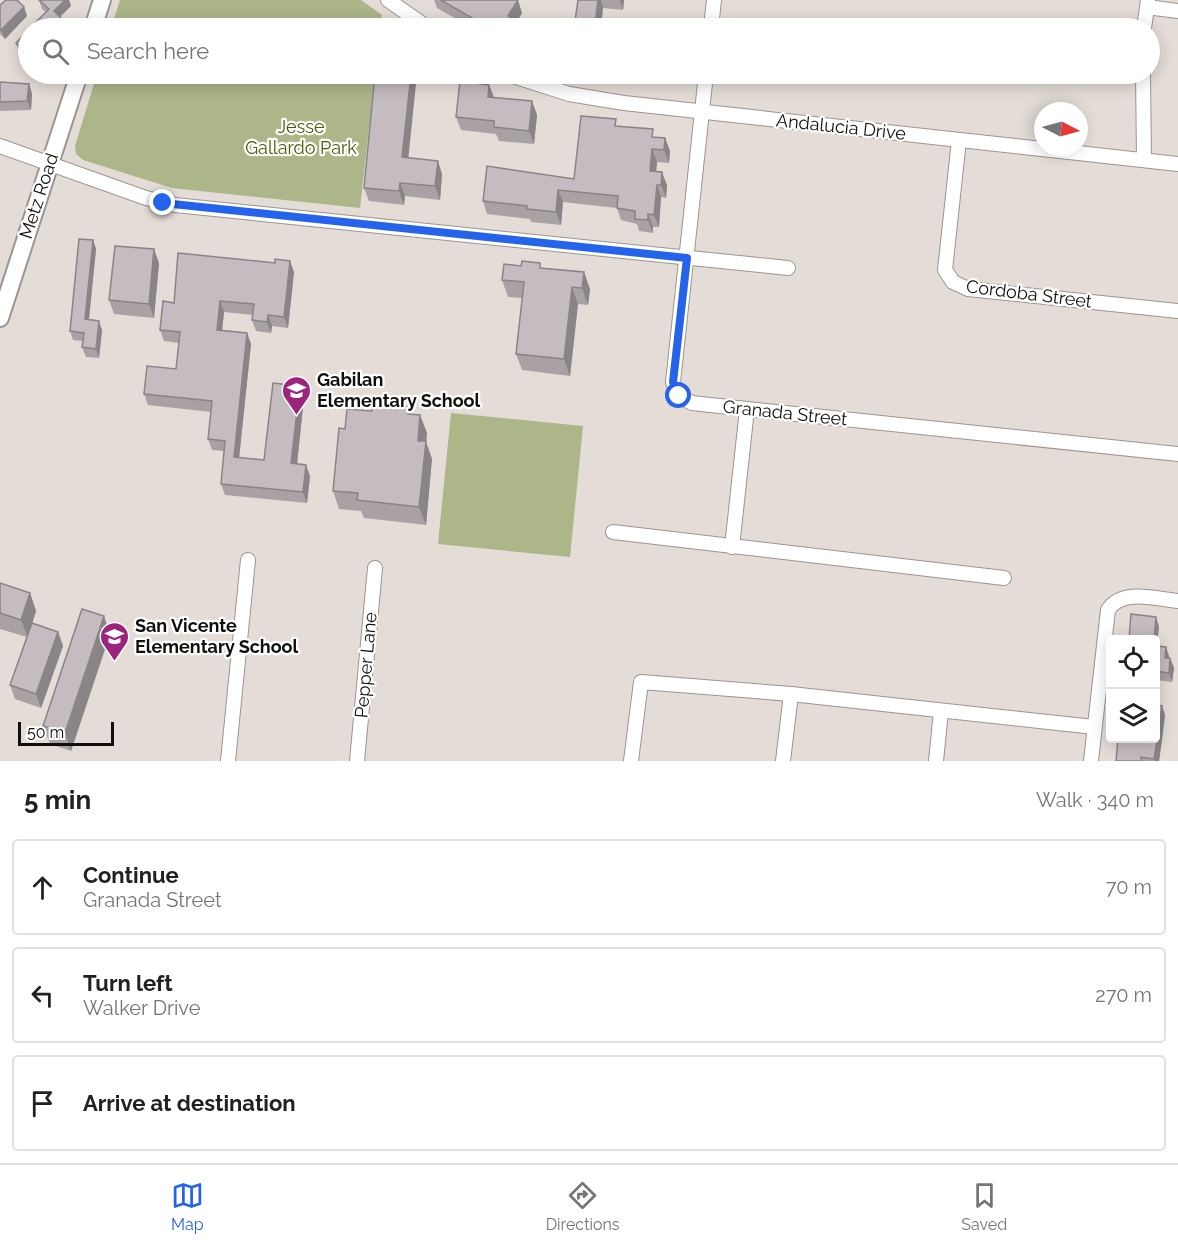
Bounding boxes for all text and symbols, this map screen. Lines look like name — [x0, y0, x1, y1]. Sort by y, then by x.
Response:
search box — [18, 18, 1160, 84]
icon: search — [39, 35, 72, 68]
text: Search here — [87, 38, 209, 64]
north arrow — [1034, 102, 1088, 156]
street label: Andalucia Drive — [775, 109, 907, 144]
park label: Jesse Gallardo Park — [245, 116, 357, 158]
street label: Metz Road — [15, 150, 62, 241]
route end — [149, 189, 175, 215]
street label: Cordoba Street — [965, 275, 1093, 312]
place label: Gabilan Elementary School — [317, 369, 481, 411]
school or university icon: Gabilan Elementary School — [280, 374, 312, 416]
route start — [665, 382, 691, 408]
street label: Granada Street — [722, 396, 848, 429]
street label: Pepper Lane — [350, 611, 381, 719]
place label: San Vicente Elementary School — [135, 615, 299, 657]
school or university icon: San Vicente Elementary School — [98, 620, 130, 662]
map controls — [1106, 635, 1160, 743]
button: locate — [1106, 635, 1160, 689]
button: layers — [1106, 689, 1160, 743]
scale bar — [18, 719, 114, 746]
text: 50 m — [27, 723, 64, 742]
text: 5 min — [24, 785, 91, 815]
text: Walk · 340 m — [1036, 788, 1154, 812]
text: Continue — [83, 862, 179, 888]
icon: ahead — [26, 871, 59, 904]
text: 70 m — [1106, 875, 1152, 899]
text: Granada Street — [83, 888, 222, 912]
text: Turn left — [83, 970, 173, 996]
icon: left — [26, 979, 59, 1012]
text: 270 m — [1095, 983, 1152, 1007]
text: Walker Drive — [83, 996, 200, 1020]
icon: arrive — [26, 1087, 59, 1120]
text: Arrive at destination — [83, 1090, 296, 1116]
tab: Map — [171, 1179, 204, 1234]
tab: Directions — [546, 1179, 620, 1234]
tab: Saved — [961, 1179, 1007, 1234]

